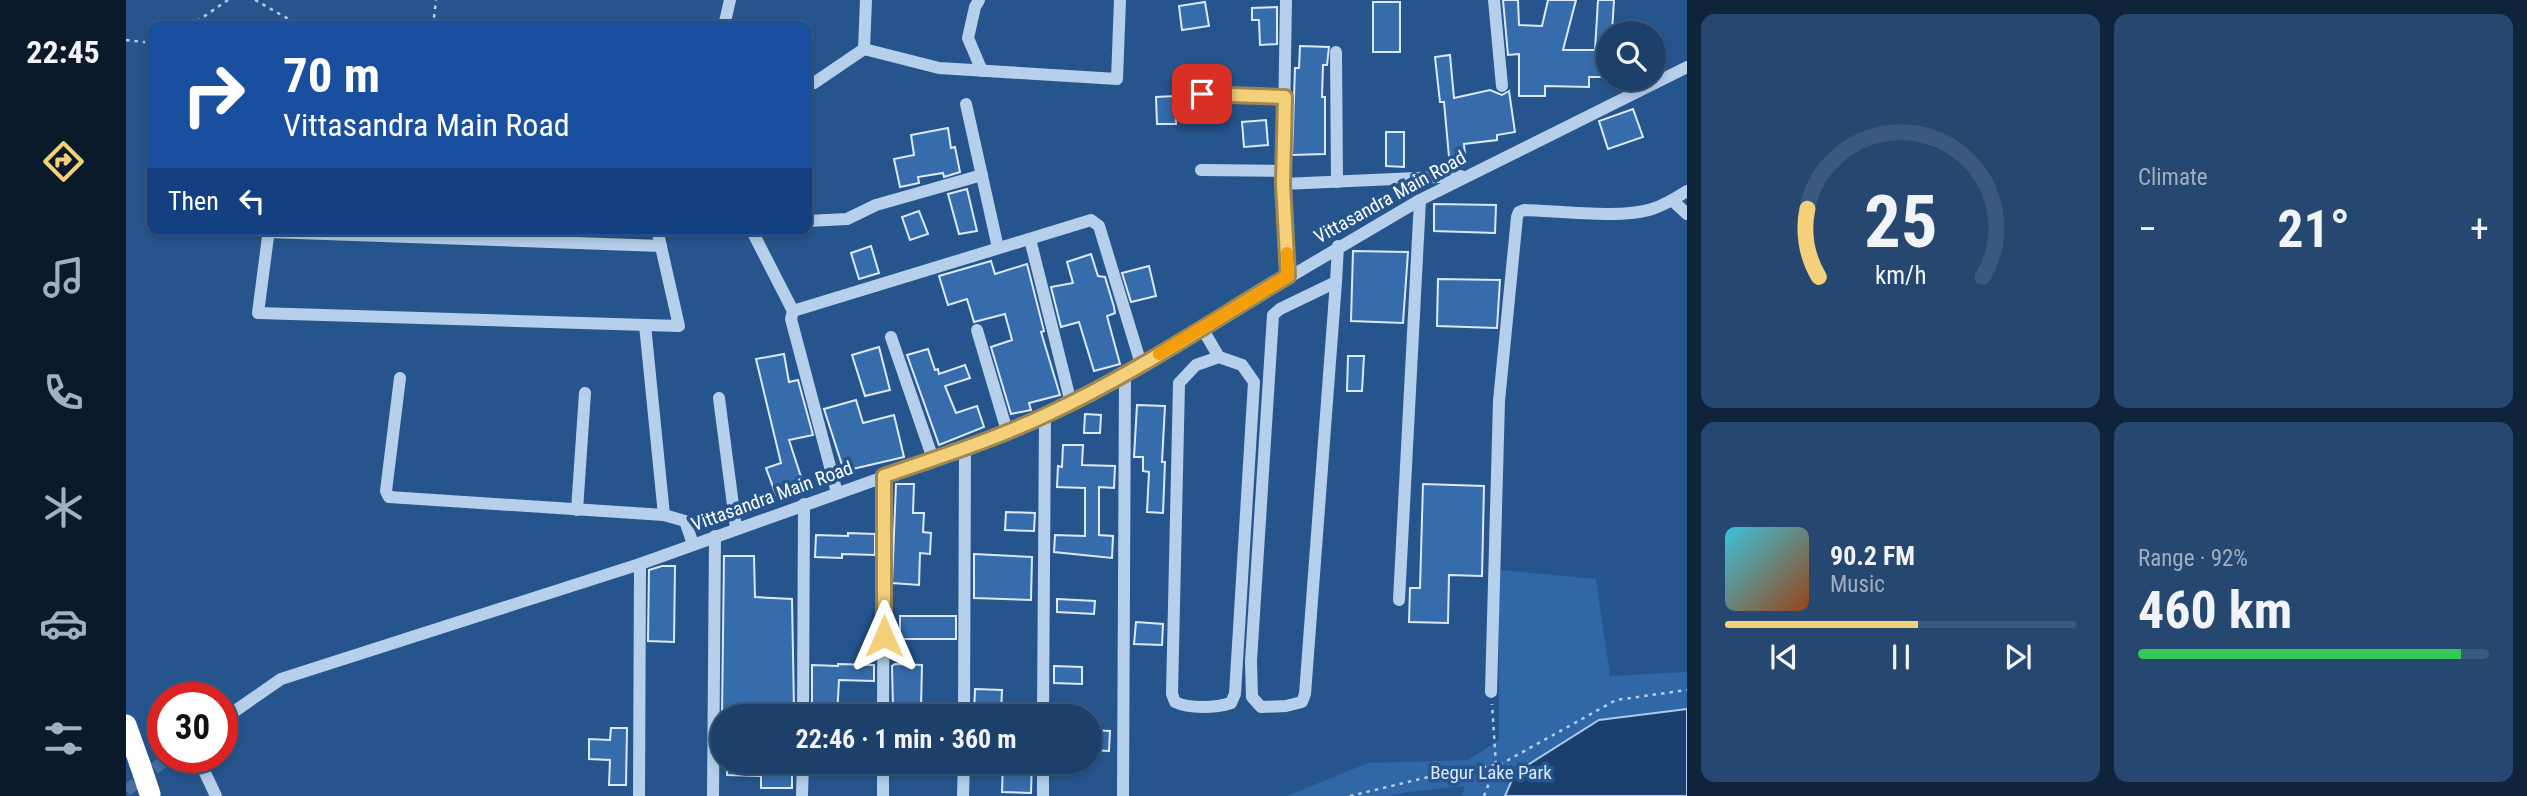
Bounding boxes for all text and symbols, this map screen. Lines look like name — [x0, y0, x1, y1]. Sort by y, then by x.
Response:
map controls — [1596, 21, 1666, 91]
button: search — [1596, 21, 1666, 91]
text: 22:45 — [26, 33, 100, 71]
text: 70 m — [283, 47, 380, 104]
icon: right — [168, 49, 259, 140]
pin — [1172, 64, 1232, 124]
icon: arrive — [1183, 75, 1221, 113]
text: Vittasandra Main Road — [283, 106, 570, 144]
icon: directions — [39, 137, 88, 186]
street label: Vittasandra Main Road — [1310, 146, 1470, 248]
text: Climate — [2138, 164, 2208, 191]
text: 25 — [1864, 179, 1937, 265]
icon: left — [233, 182, 271, 220]
text: Then — [168, 186, 219, 216]
text: 21° — [2277, 199, 2350, 260]
text: − — [2138, 207, 2157, 251]
text: + — [2470, 207, 2489, 251]
icon: music — [39, 253, 88, 302]
text: km/h — [1875, 261, 1926, 290]
icon: phone — [39, 368, 88, 417]
street label: Vittasandra Main Road — [688, 456, 856, 536]
icon: climate — [39, 483, 88, 532]
text: 90.2 FM — [1830, 541, 1915, 571]
text: Range · 92% — [2138, 545, 2248, 572]
text: Music — [1830, 571, 1885, 598]
text: 460 km — [2138, 580, 2292, 641]
icon: car — [39, 599, 88, 648]
position arrow — [847, 599, 921, 673]
icon: previous — [1765, 638, 1803, 676]
icon: pause — [1882, 638, 1920, 676]
icon: next — [1999, 638, 2037, 676]
speed limit sign: 30 — [147, 682, 238, 773]
icon: filters — [39, 714, 88, 763]
text: 22:46 · 1 min · 360 m — [796, 724, 1016, 754]
park label: Begur Lake Park — [1430, 761, 1552, 784]

